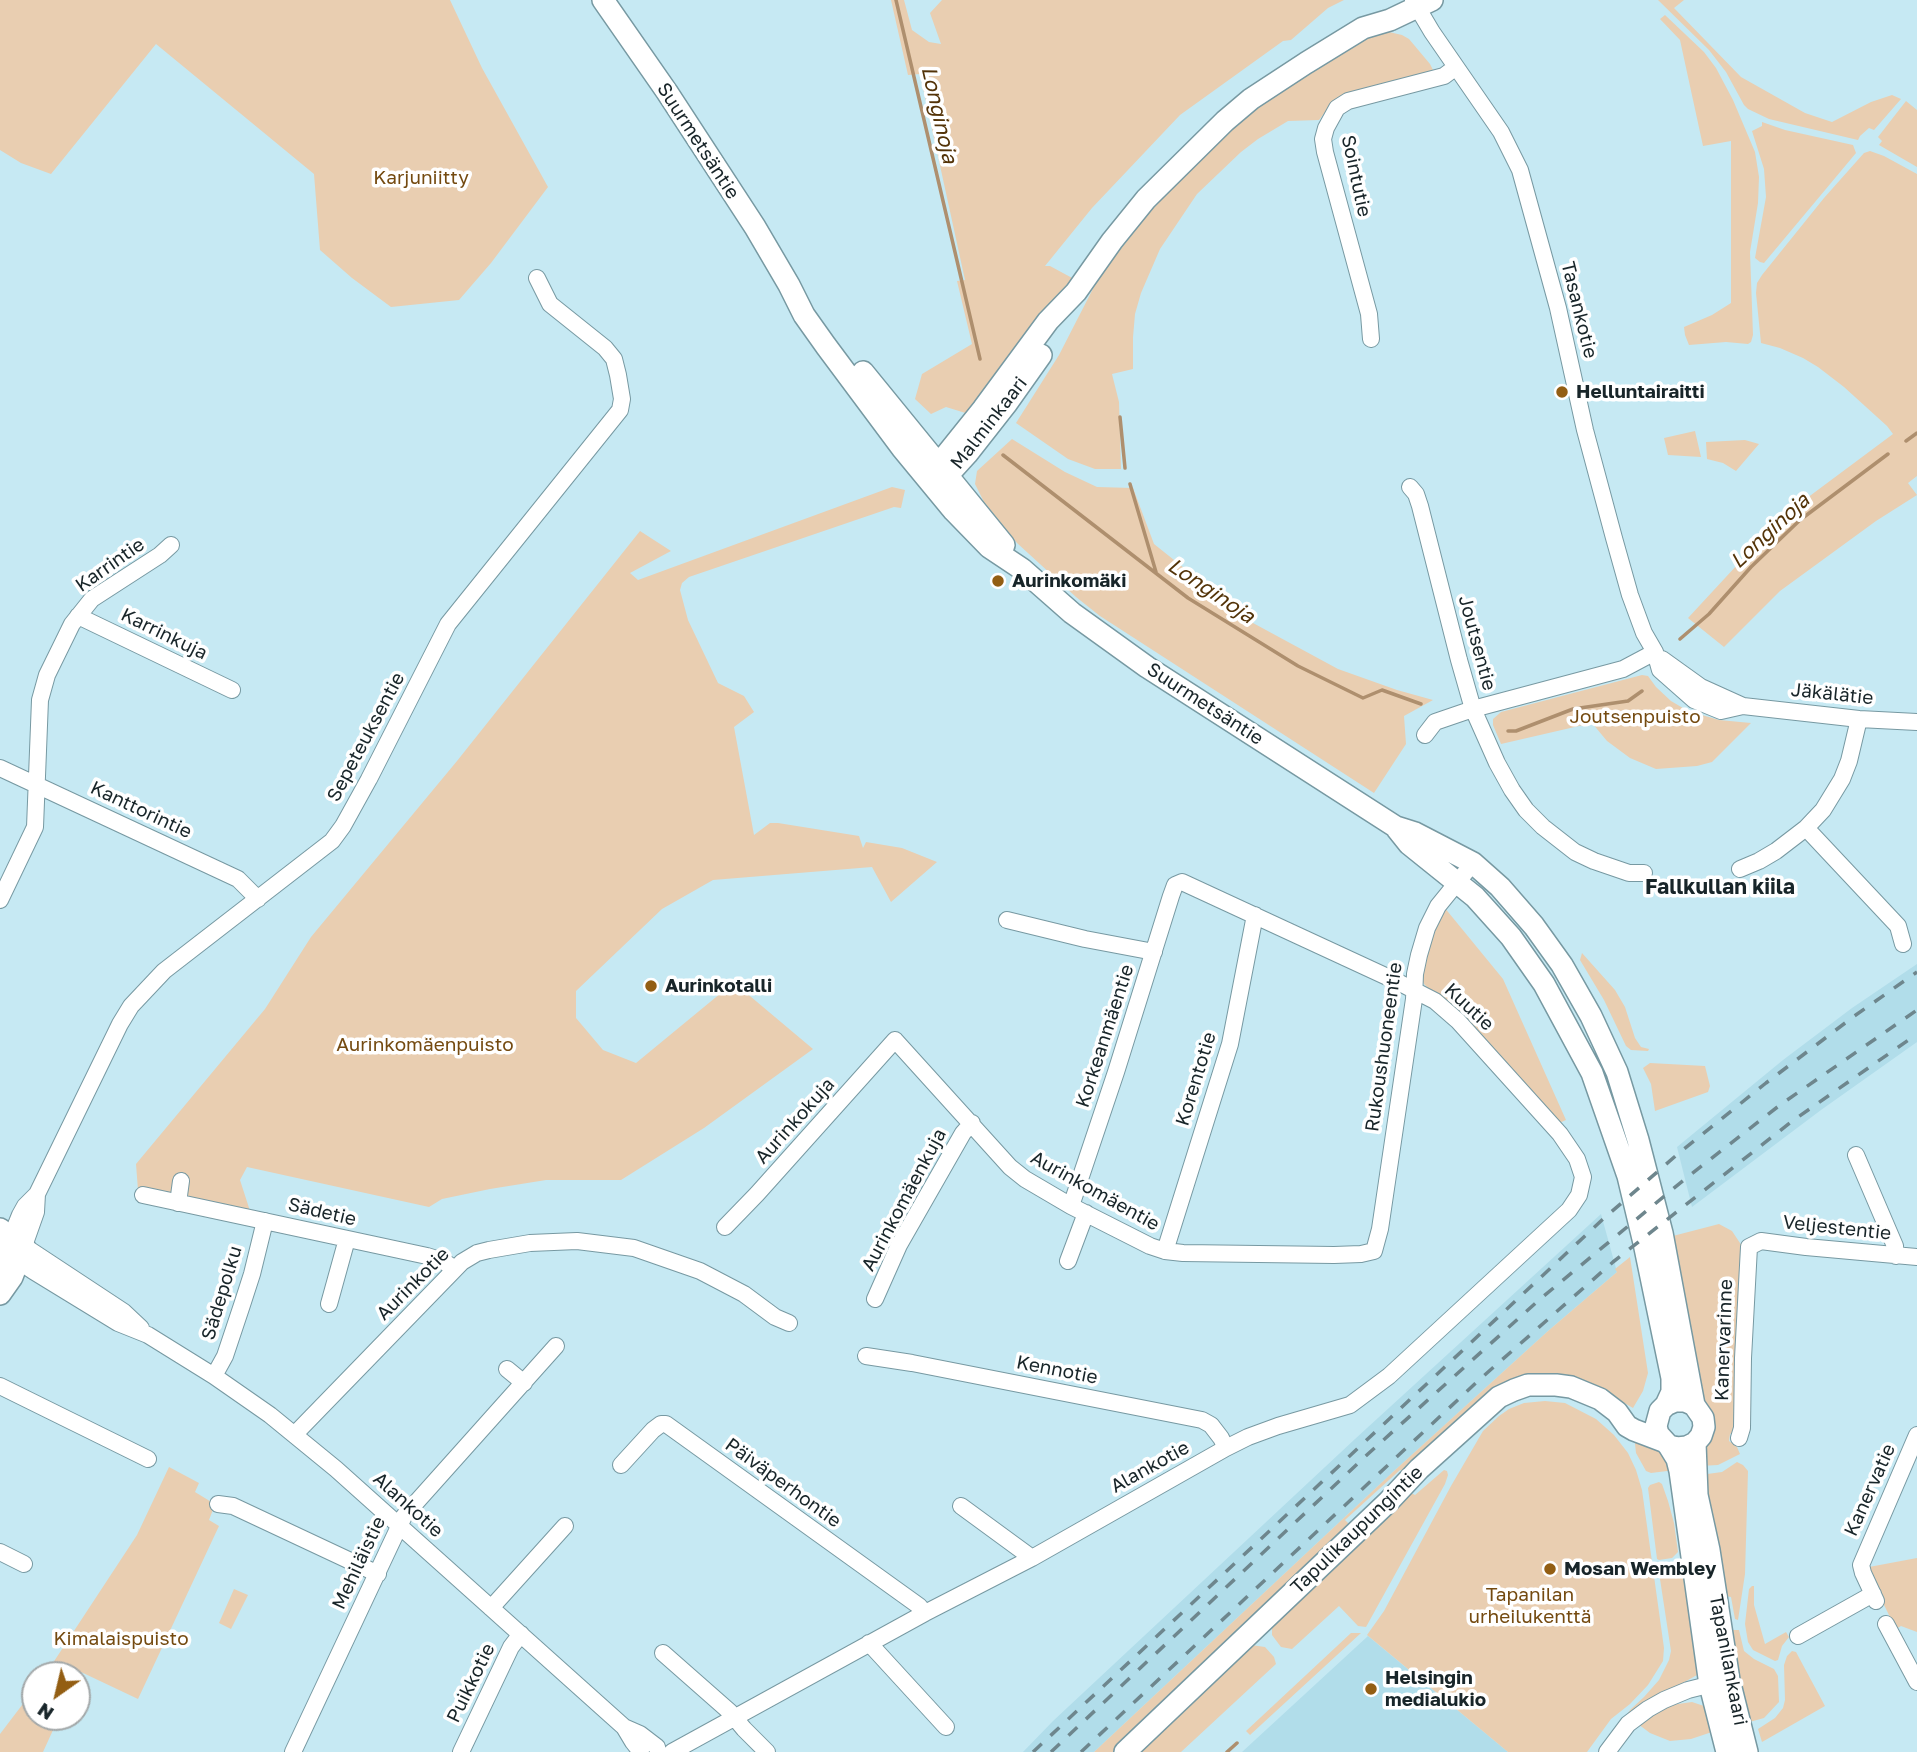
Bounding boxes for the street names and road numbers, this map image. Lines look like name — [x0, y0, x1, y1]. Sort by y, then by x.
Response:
street label: Suurmetsäntie — [652, 79, 744, 203]
street label: Sointutie — [1336, 133, 1376, 219]
street label: Tasankotie — [1556, 259, 1602, 361]
street label: Malminkaari — [946, 372, 1032, 474]
street label: Karrintie — [71, 533, 149, 597]
street label: Joutsentie — [1453, 593, 1501, 693]
street label: Karrinkuja — [117, 603, 211, 665]
street label: Suurmetsäntie — [1143, 658, 1267, 750]
street label: Sepeteuksentie — [322, 669, 410, 805]
street label: Jäkälätie — [1790, 678, 1874, 710]
street label: Kanttorintie — [87, 777, 195, 843]
street label: Rukoushuoneentie — [1361, 961, 1407, 1133]
street label: Korkeanmäentie — [1071, 962, 1139, 1110]
street label: Kuutie — [1439, 978, 1499, 1036]
street label: Korentotie — [1171, 1029, 1221, 1129]
street label: Aurinkokuja — [750, 1073, 840, 1169]
street label: Aurinkomäenkuja — [857, 1125, 951, 1275]
street label: Aurinkomäentie — [1027, 1146, 1163, 1236]
street label: Sädetie — [286, 1193, 358, 1231]
street label: Veljestentie — [1782, 1211, 1892, 1245]
street label: Sädepolku — [197, 1243, 247, 1343]
street label: Aurinkotie — [372, 1243, 454, 1325]
street label: Kanervarinne — [1710, 1279, 1738, 1401]
street label: Kennotie — [1014, 1351, 1100, 1389]
street label: Päiväperhontie — [721, 1433, 845, 1533]
street label: Alankotie — [1107, 1436, 1193, 1498]
street label: Kanervatie — [1840, 1440, 1900, 1540]
street label: Tapulikaupungintie — [1286, 1461, 1428, 1599]
street label: Alankotie — [368, 1468, 448, 1542]
street label: Mehiläistie — [328, 1513, 390, 1613]
street label: Tapanilankaari — [1704, 1593, 1752, 1727]
street label: Puikkotie — [442, 1640, 500, 1726]

